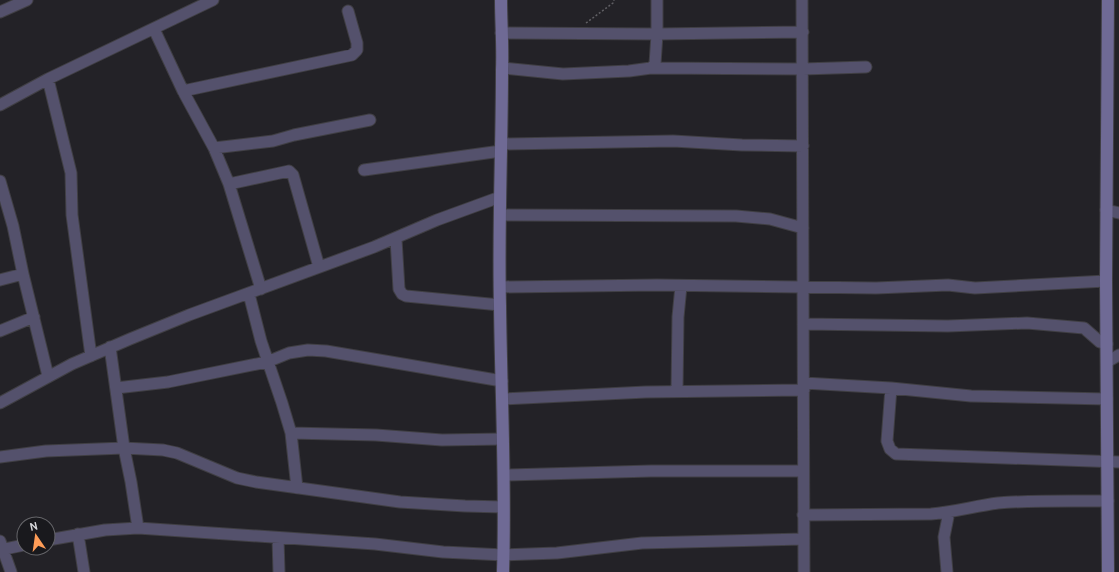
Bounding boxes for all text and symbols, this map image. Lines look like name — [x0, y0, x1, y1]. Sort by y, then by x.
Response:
north arrow — [16, 516, 56, 556]
text: N — [28, 519, 39, 534]

